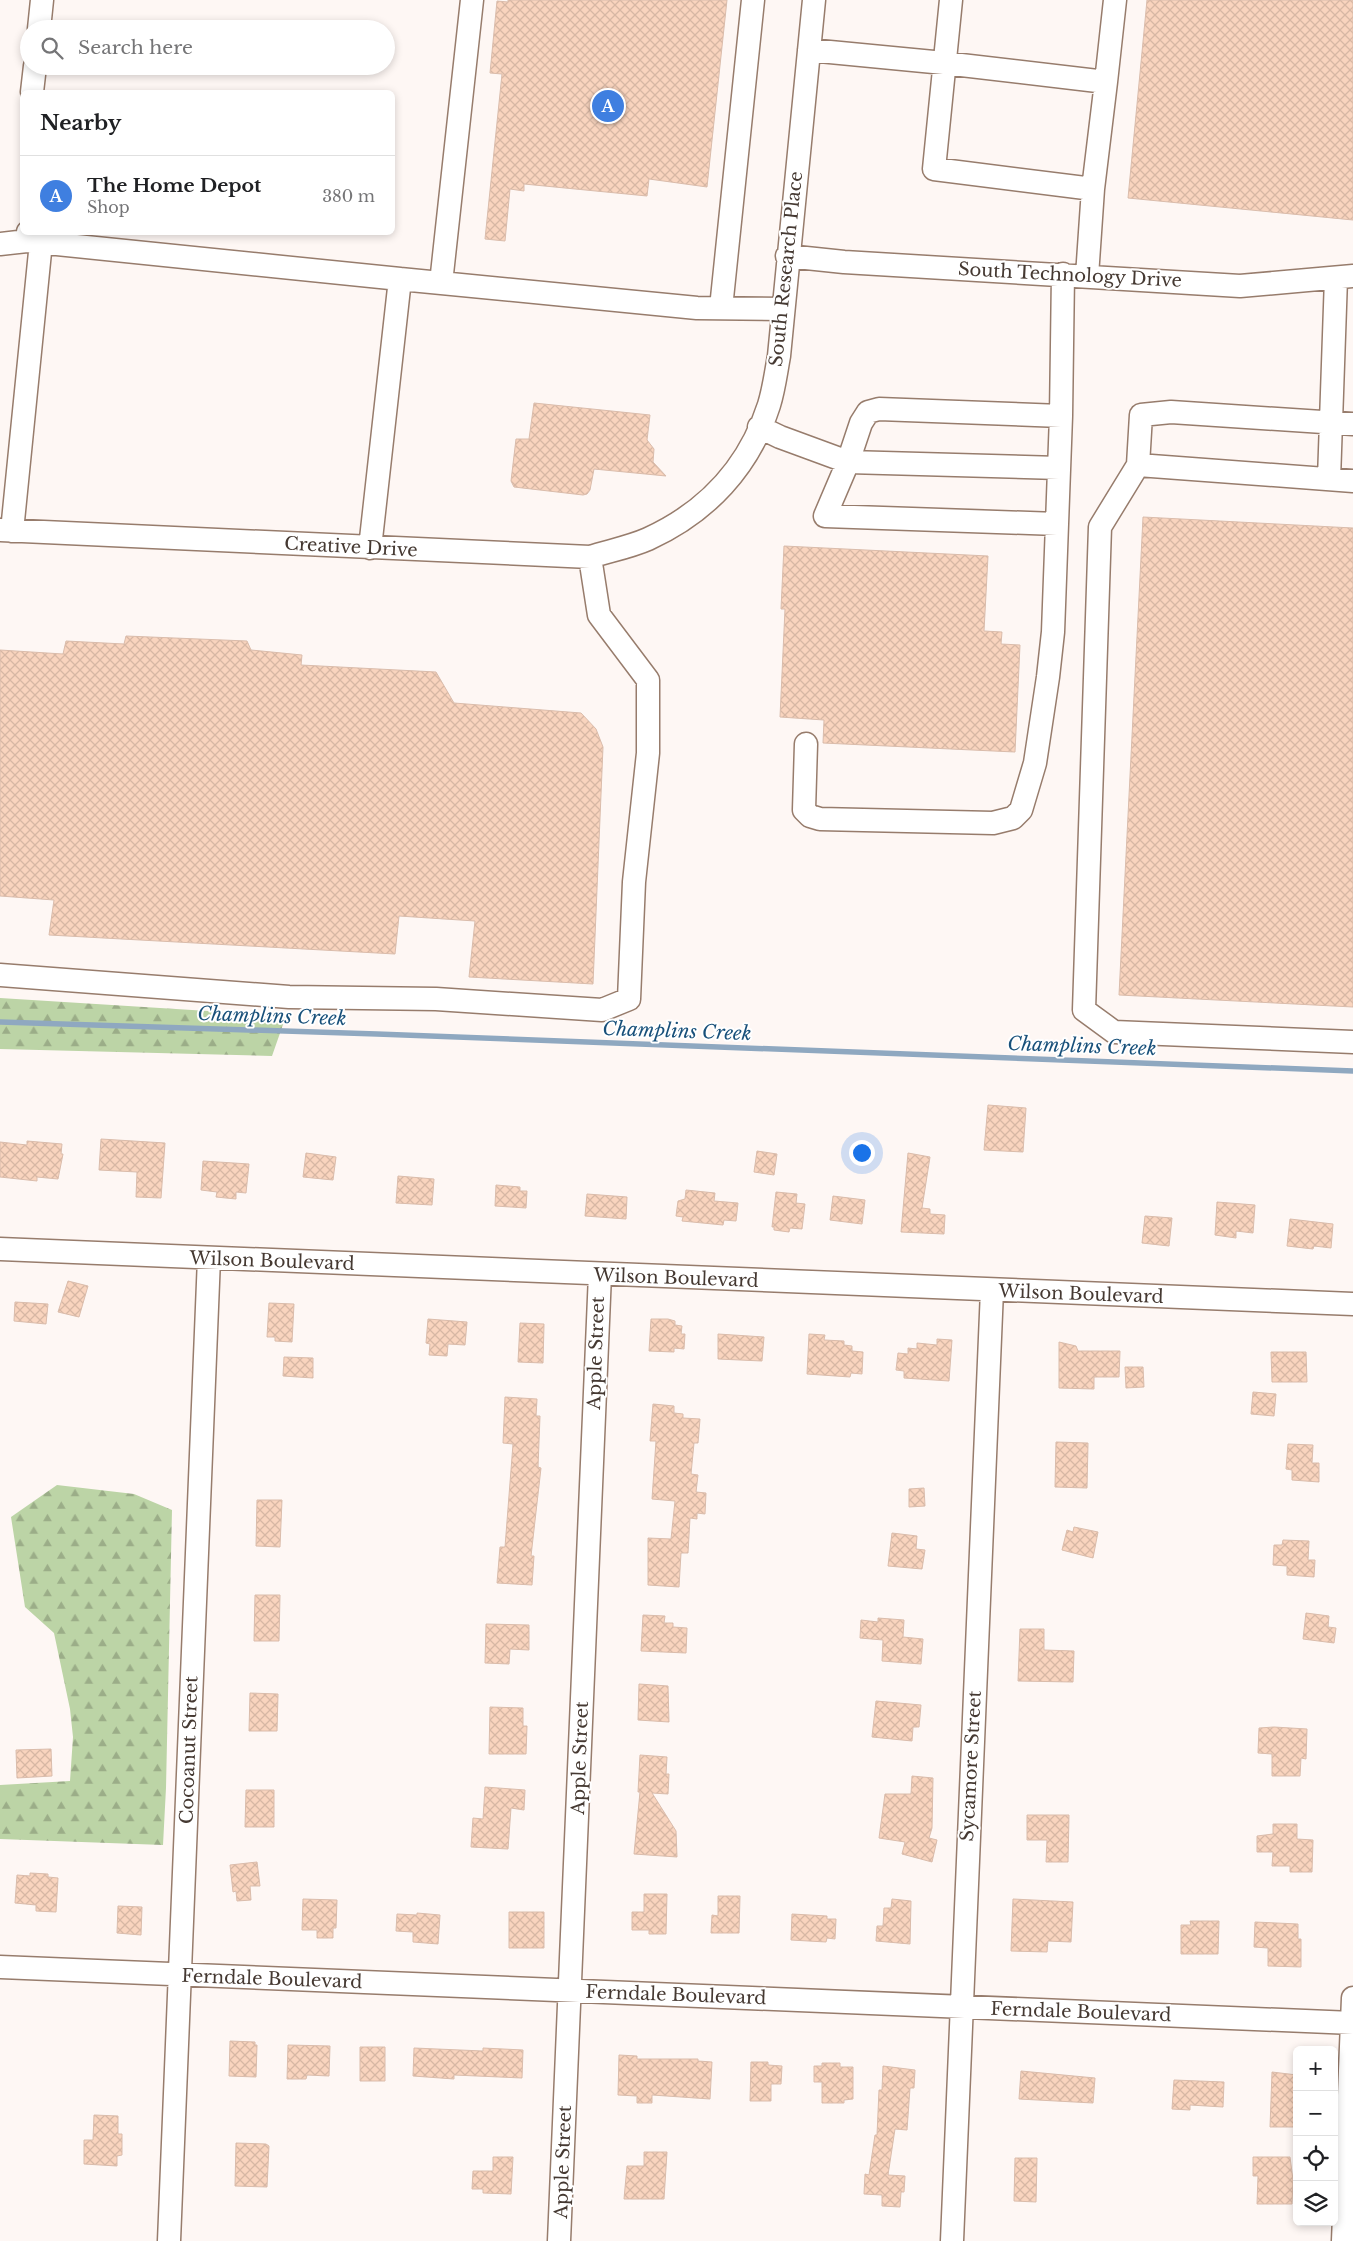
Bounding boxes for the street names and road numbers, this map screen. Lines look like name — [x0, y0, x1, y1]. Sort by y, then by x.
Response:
street label: South Research Place — [765, 170, 807, 368]
street label: South Technology Drive — [957, 258, 1183, 292]
street label: Creative Drive — [284, 533, 418, 561]
street label: Wilson Boulevard — [188, 1247, 355, 1275]
street label: Wilson Boulevard — [592, 1264, 759, 1292]
street label: Wilson Boulevard — [997, 1280, 1164, 1308]
street label: Apple Street — [583, 1296, 609, 1411]
street label: Cocoanut Street — [175, 1675, 203, 1824]
street label: Sycamore Street — [956, 1690, 986, 1842]
street label: Apple Street — [567, 1701, 593, 1816]
street label: Ferndale Boulevard — [181, 1965, 363, 1993]
street label: Ferndale Boulevard — [585, 1981, 767, 2009]
street label: Ferndale Boulevard — [990, 1998, 1172, 2026]
street label: Apple Street — [550, 2105, 576, 2220]

